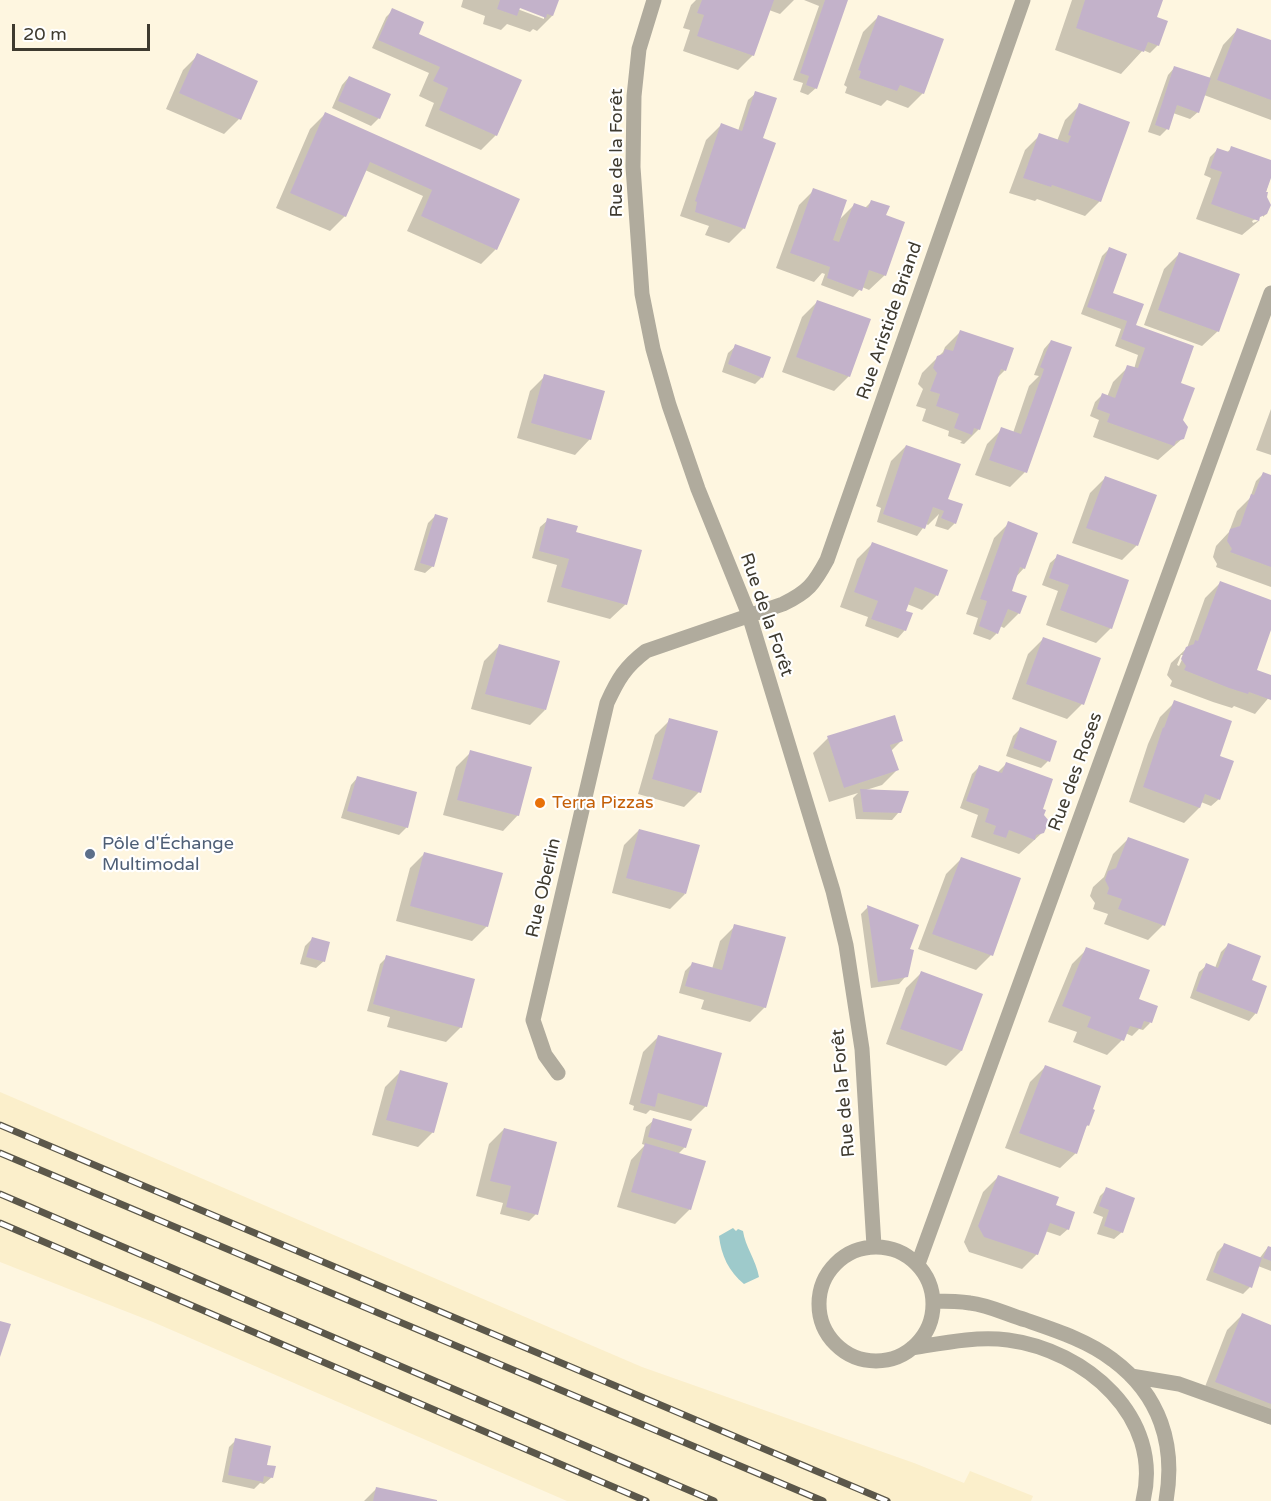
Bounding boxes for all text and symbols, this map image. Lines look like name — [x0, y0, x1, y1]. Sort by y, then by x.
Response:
scale bar — [15, 12, 153, 50]
text: 20 m — [23, 23, 67, 45]
street label: Rue de la Forêt — [606, 88, 628, 218]
street label: Rue Aristide Briand — [853, 239, 927, 403]
street label: Rue de la Forêt — [735, 550, 797, 680]
street label: Rue des Roses — [1045, 710, 1107, 834]
place label: Terra Pizzas — [552, 792, 654, 814]
marker: Terra Pizzas — [533, 796, 547, 810]
place label: Pôle d'Échange Multimodal — [102, 833, 234, 876]
street label: Rue Oberlin — [522, 836, 566, 940]
marker: Pôle d'Échange Multimodal — [83, 847, 97, 861]
street label: Rue de la Forêt — [828, 1028, 860, 1158]

